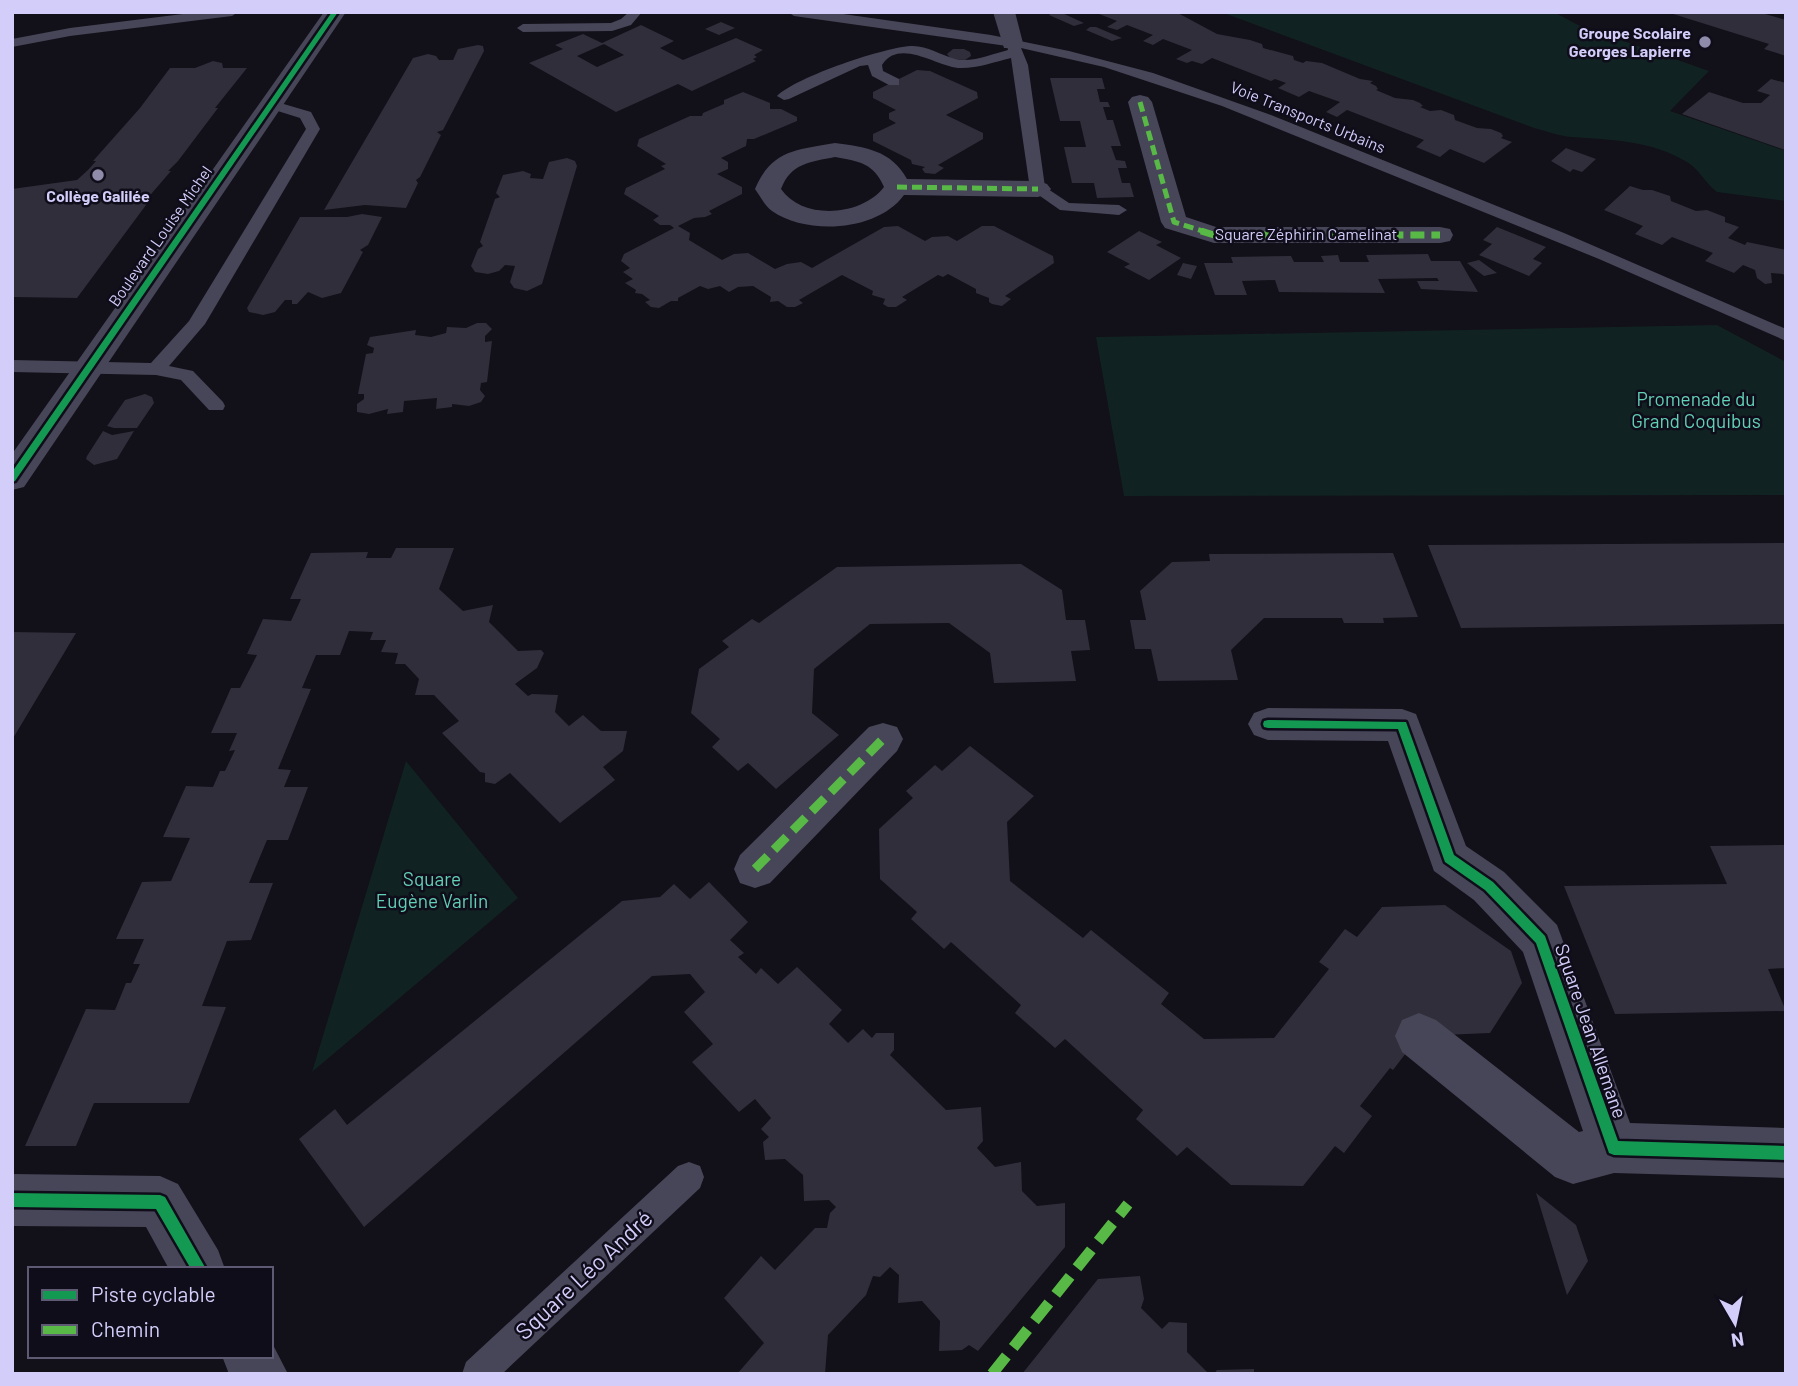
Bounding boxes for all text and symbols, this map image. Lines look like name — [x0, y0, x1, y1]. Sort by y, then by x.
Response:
place label: Groupe Scolaire Georges Lapierre — [1569, 23, 1691, 60]
marker: Groupe Scolaire Georges Lapierre — [1697, 34, 1713, 50]
street label: Voie Transports Urbains — [1228, 77, 1388, 156]
street label: Boulevard Louise Michel — [104, 162, 215, 310]
marker: Collège Galilée — [90, 167, 106, 183]
place label: Collège Galilée — [46, 186, 150, 205]
street label: Square Zéphirin Camelinat — [1215, 224, 1397, 243]
park label: Promenade du Grand Coquibus — [1631, 387, 1761, 432]
park label: Square Eugène Varlin — [376, 867, 488, 912]
street label: Square Jean Allemane — [1551, 941, 1632, 1121]
street label: Square Léo André — [509, 1204, 658, 1345]
legend — [28, 1267, 273, 1358]
text: Piste cyclable — [91, 1281, 216, 1306]
north arrow — [1700, 1288, 1770, 1358]
text: Chemin — [91, 1316, 160, 1341]
text: N — [1730, 1328, 1746, 1353]

